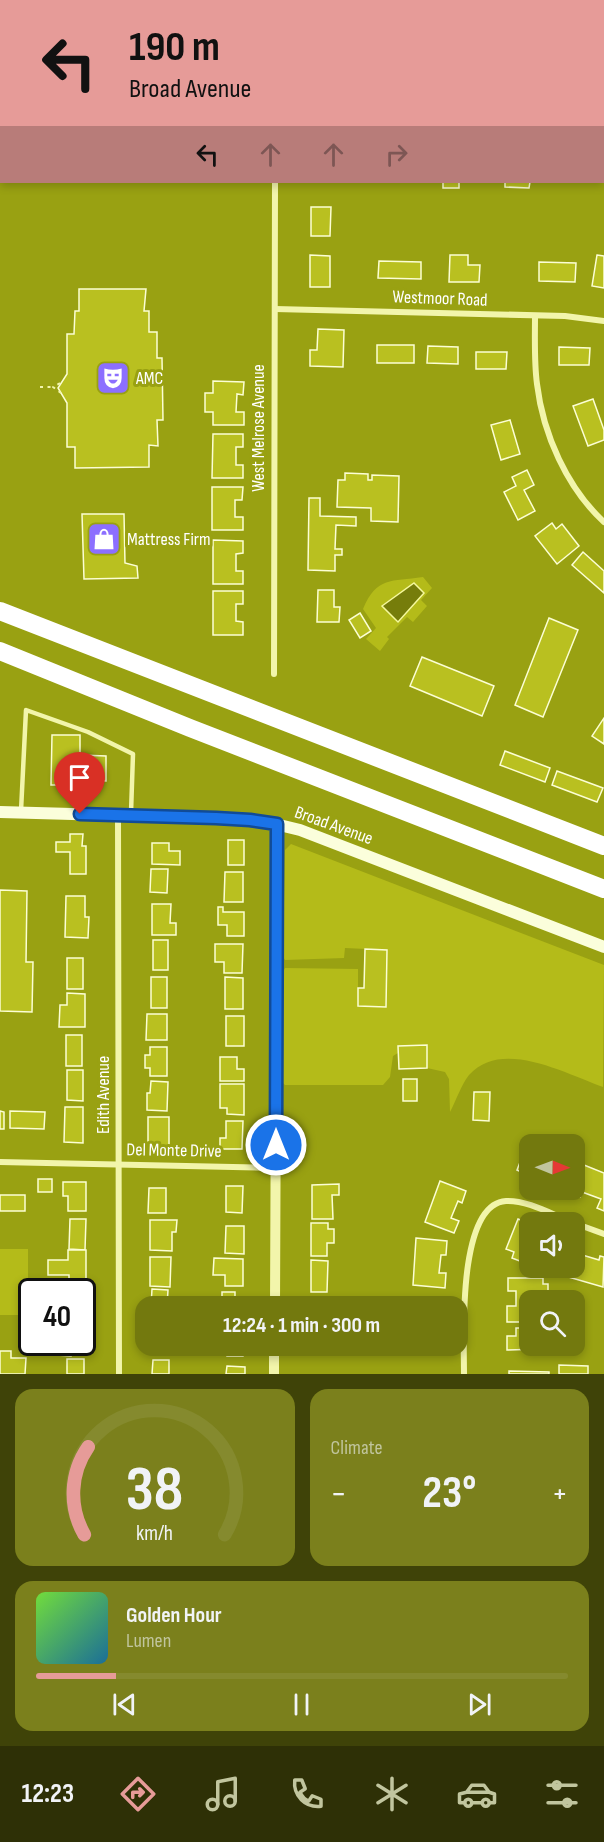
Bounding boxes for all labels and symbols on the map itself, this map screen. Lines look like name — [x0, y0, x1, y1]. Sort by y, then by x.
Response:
street label: Westmoor Road — [392, 286, 488, 311]
theatre icon: AMC — [95, 360, 131, 396]
street label: West Melrose Avenue — [248, 364, 269, 492]
place label: AMC — [135, 368, 163, 389]
shop icon: Mattress Firm — [86, 521, 122, 557]
place label: Mattress Firm — [127, 529, 210, 550]
pin — [54, 752, 105, 814]
street label: Broad Avenue — [292, 802, 376, 849]
street label: Edith Avenue — [93, 1056, 114, 1134]
position arrow — [244, 1113, 308, 1177]
north arrow — [519, 1134, 585, 1200]
street label: Del Monte Drive — [126, 1139, 222, 1162]
speed limit sign: 40 — [18, 1278, 96, 1356]

